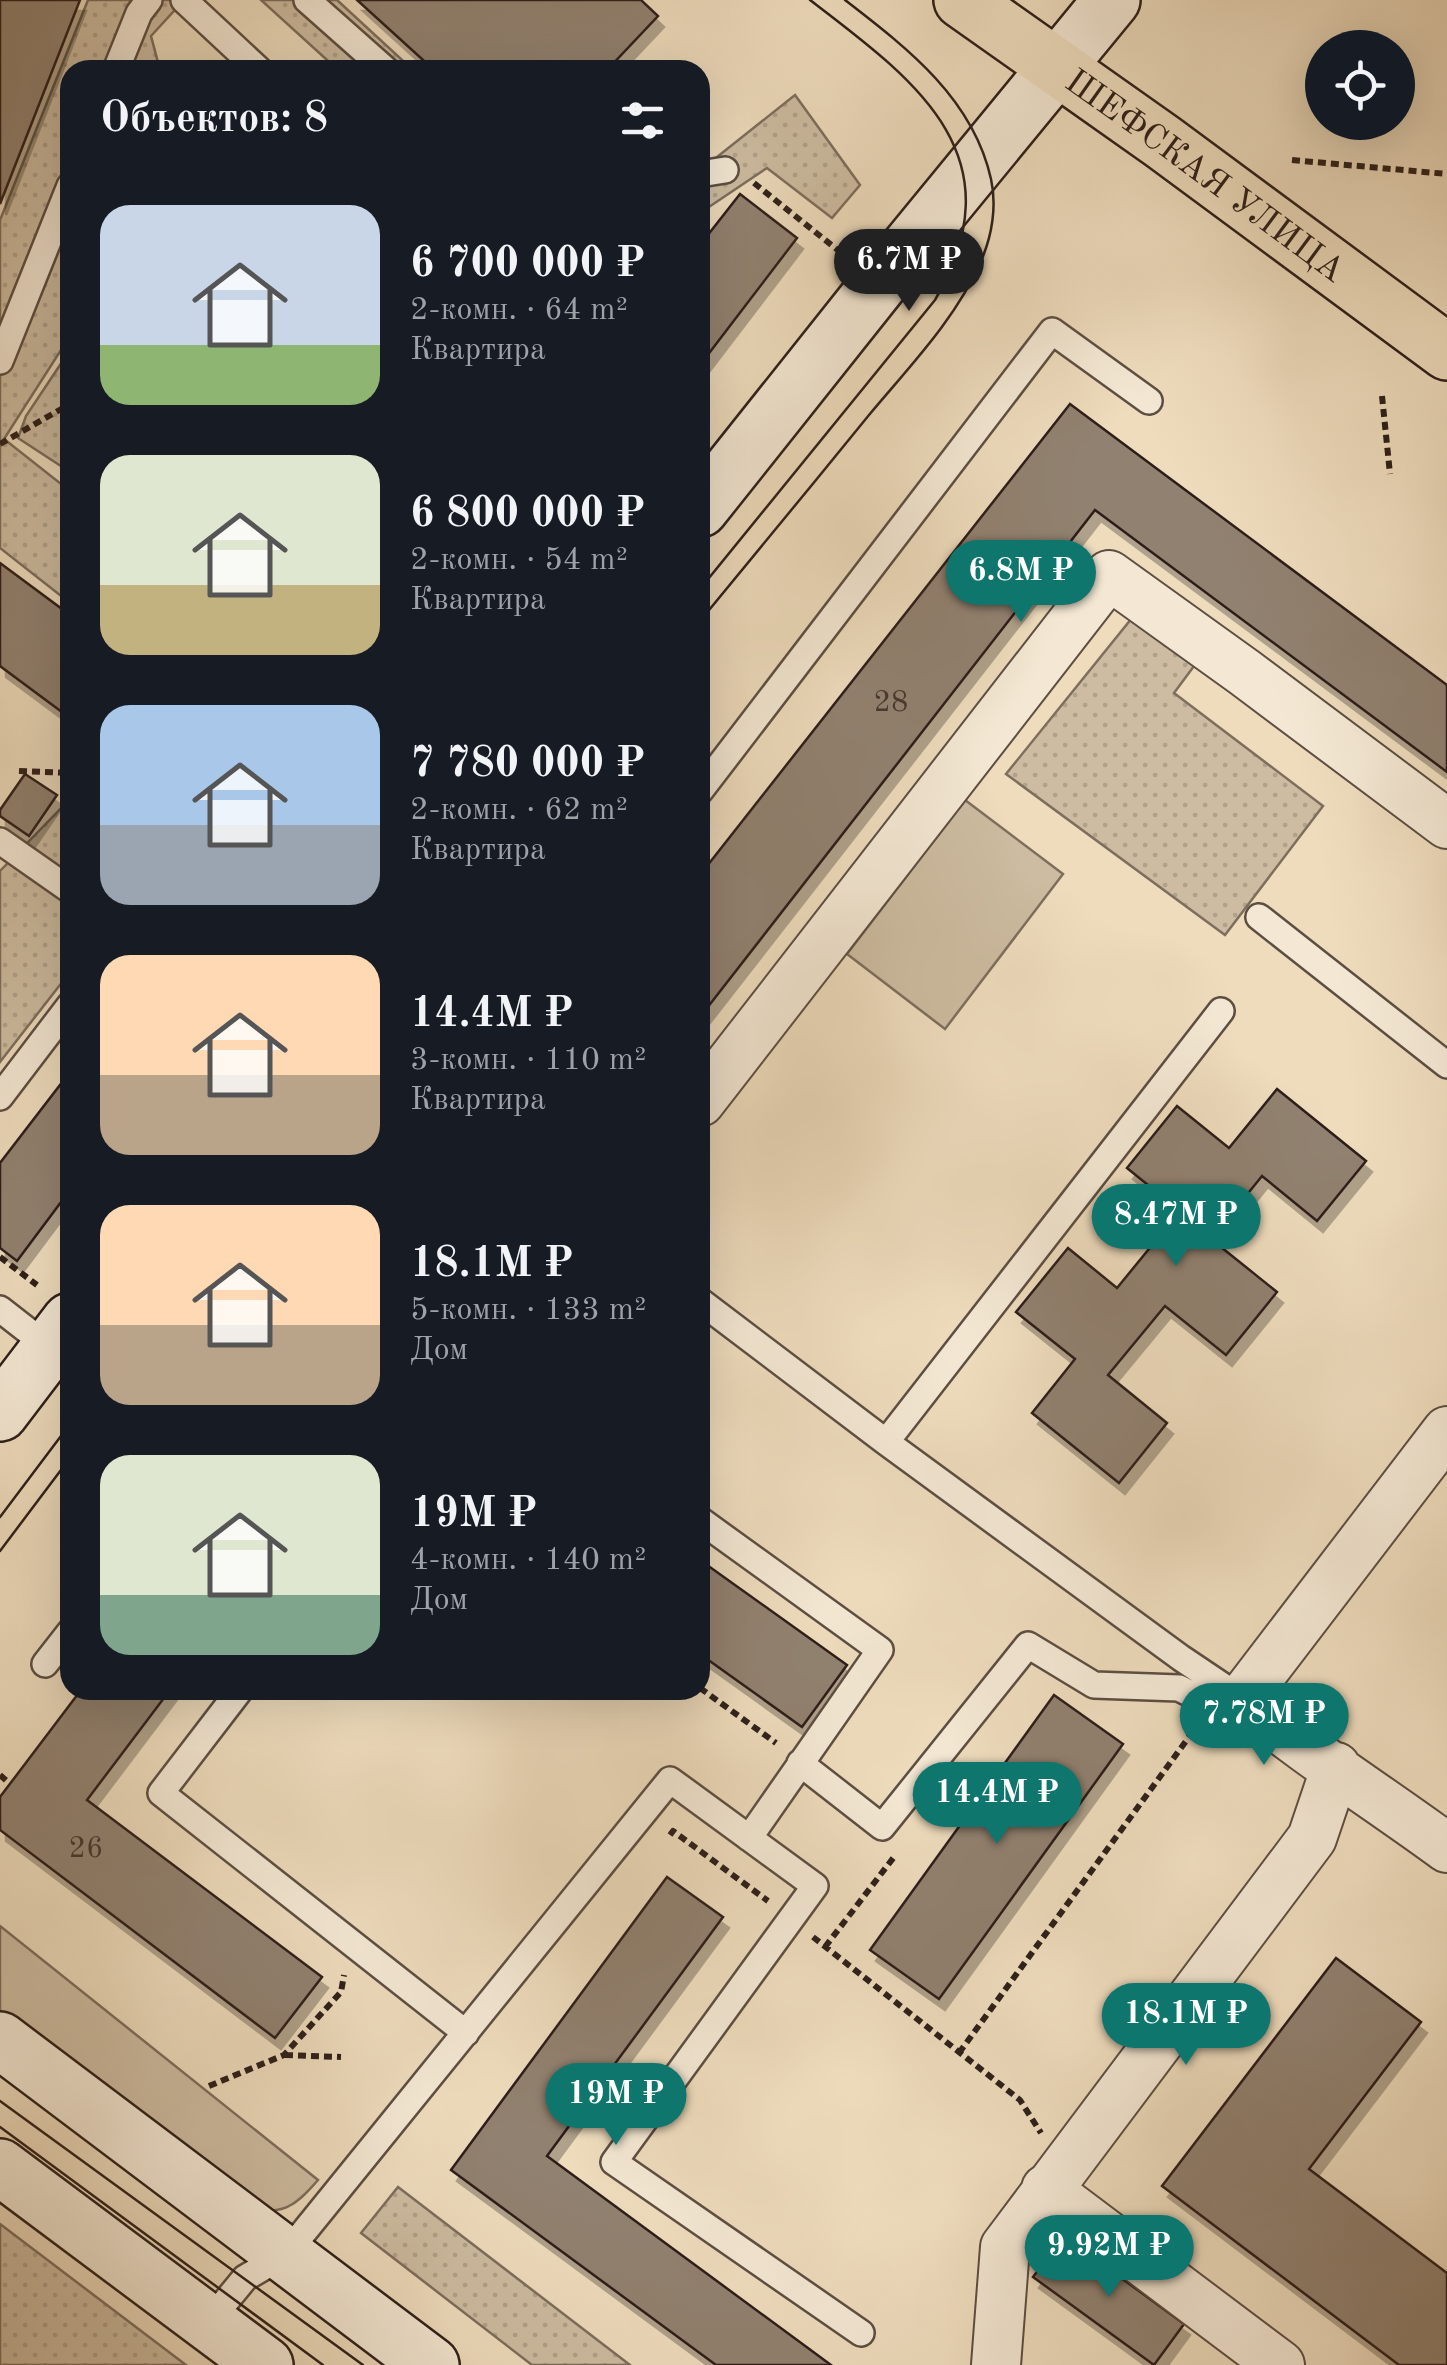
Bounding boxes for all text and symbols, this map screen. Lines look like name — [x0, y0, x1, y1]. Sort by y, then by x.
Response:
map controls — [1305, 30, 1415, 140]
button: locate — [1305, 30, 1415, 140]
street label: ШЕФСКАЯ УЛИЦА — [1058, 64, 1350, 290]
icon: filters — [615, 93, 670, 148]
text: Объектов: 8 — [100, 99, 328, 141]
pin: 6.7M ₽ — [828, 229, 990, 314]
text: 6 700 000 ₽ — [410, 244, 645, 286]
icon: home — [180, 245, 300, 365]
text: 6.7M ₽ — [856, 245, 962, 277]
text: 2-комн. · 64 m² — [410, 295, 628, 327]
text: Квартира — [410, 335, 546, 367]
text: 6 800 000 ₽ — [410, 494, 645, 536]
icon: home — [180, 495, 300, 615]
pin: 6.8M ₽ — [940, 540, 1102, 625]
text: 2-комн. · 54 m² — [410, 545, 628, 577]
text: 6.8M ₽ — [968, 556, 1074, 588]
text: Квартира — [410, 585, 546, 617]
house number: 28 — [874, 688, 908, 718]
text: 7 780 000 ₽ — [410, 744, 645, 786]
icon: home — [180, 745, 300, 865]
text: 2-комн. · 62 m² — [410, 795, 628, 827]
text: Квартира — [410, 835, 546, 867]
text: 14.4M ₽ — [410, 994, 573, 1036]
icon: home — [180, 995, 300, 1115]
text: 3-комн. · 110 m² — [410, 1045, 646, 1077]
text: Квартира — [410, 1085, 546, 1117]
pin: 8.47M ₽ — [1084, 1184, 1268, 1269]
text: 8.47M ₽ — [1114, 1200, 1238, 1232]
text: 18.1M ₽ — [410, 1244, 573, 1286]
icon: home — [180, 1245, 300, 1365]
text: 5-комн. · 133 m² — [410, 1295, 646, 1327]
text: Дом — [410, 1335, 468, 1367]
text: 19M ₽ — [410, 1494, 537, 1536]
icon: home — [180, 1495, 300, 1615]
text: 4-комн. · 140 m² — [410, 1545, 646, 1577]
text: Дом — [410, 1585, 468, 1617]
pin: 7.78M ₽ — [1172, 1683, 1356, 1768]
text: 7.78M ₽ — [1202, 1699, 1326, 1731]
pin: 14.4M ₽ — [905, 1762, 1089, 1847]
text: 14.4M ₽ — [935, 1778, 1059, 1810]
house number: 26 — [69, 1834, 103, 1864]
pin: 18.1M ₽ — [1094, 1983, 1278, 2068]
text: 18.1M ₽ — [1124, 1999, 1248, 2031]
pin: 19M ₽ — [546, 2063, 686, 2148]
text: 19M ₽ — [567, 2079, 665, 2111]
pin: 9.92M ₽ — [1017, 2215, 1201, 2300]
text: 9.92M ₽ — [1047, 2231, 1171, 2263]

